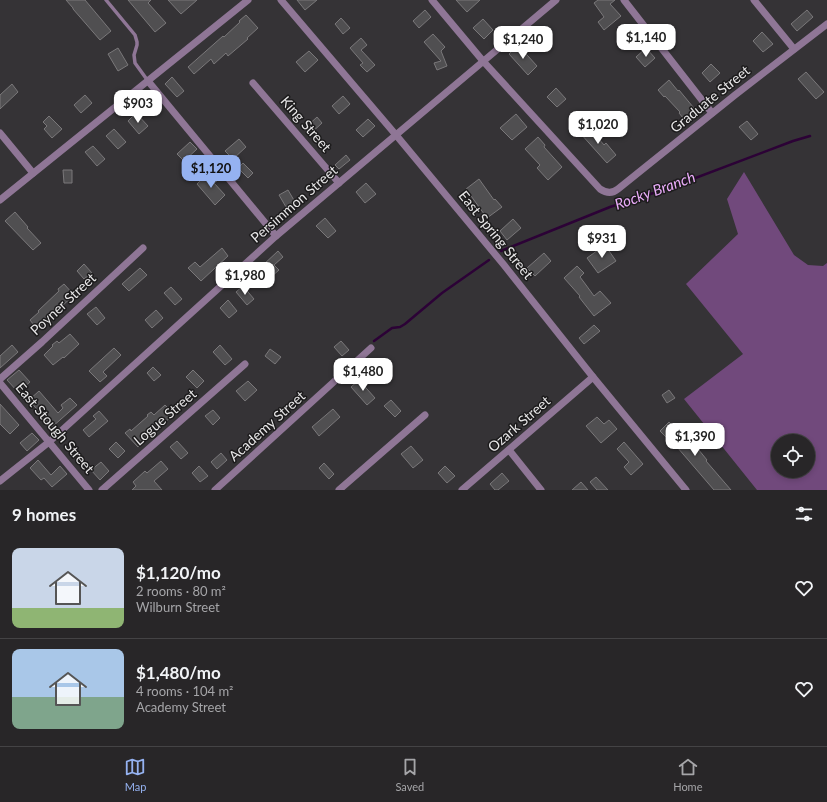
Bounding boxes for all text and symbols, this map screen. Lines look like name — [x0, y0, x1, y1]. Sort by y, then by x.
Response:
pin: $1,140 — [613, 24, 679, 58]
pin: $1,240 — [490, 26, 556, 60]
text: $1,140 — [626, 29, 666, 45]
text: $1,240 — [503, 31, 543, 47]
street label: Graduate Street — [666, 61, 753, 136]
pin: $903 — [114, 90, 162, 124]
street label: King Street — [278, 92, 335, 155]
text: $903 — [123, 95, 153, 111]
pin: $1,020 — [565, 111, 631, 145]
text: $1,020 — [578, 116, 618, 132]
pin: $1,120 — [178, 155, 244, 189]
text: $1,120 — [191, 160, 231, 176]
street label: Persimmon Street — [247, 161, 340, 246]
water label: Rocky Branch — [612, 167, 697, 213]
street label: East Spring Street — [456, 187, 537, 282]
pin: $931 — [578, 225, 626, 259]
text: $931 — [587, 230, 617, 246]
pin: $1,980 — [212, 262, 278, 296]
text: $1,980 — [225, 267, 265, 283]
street label: Poyner Street — [26, 269, 99, 338]
pin: $1,480 — [330, 358, 396, 392]
text: $1,480 — [343, 363, 383, 379]
street label: East Stough Street — [12, 379, 98, 476]
street label: Logue Street — [130, 385, 199, 448]
street label: Academy Street — [225, 387, 308, 464]
street label: Ozark Street — [484, 392, 553, 455]
pin: $1,390 — [662, 423, 728, 457]
text: $1,390 — [675, 428, 715, 444]
map controls — [771, 434, 815, 478]
button: locate — [771, 434, 815, 478]
icon: filters — [793, 503, 815, 525]
text: 9 homes — [12, 504, 76, 525]
text: $1,120/mo — [136, 562, 221, 583]
icon: home — [44, 564, 92, 612]
icon: heart — [793, 577, 815, 599]
text: 2 rooms · 80 m² — [136, 583, 226, 599]
text: Wilburn Street — [136, 599, 220, 615]
text: $1,480/mo — [136, 662, 221, 683]
icon: home — [44, 665, 92, 713]
icon: heart — [793, 678, 815, 700]
text: 4 rooms · 104 m² — [136, 683, 233, 699]
text: Academy Street — [136, 699, 226, 715]
tab: Map — [124, 756, 146, 793]
tab: Saved — [395, 756, 424, 793]
tab: Home — [673, 756, 702, 793]

